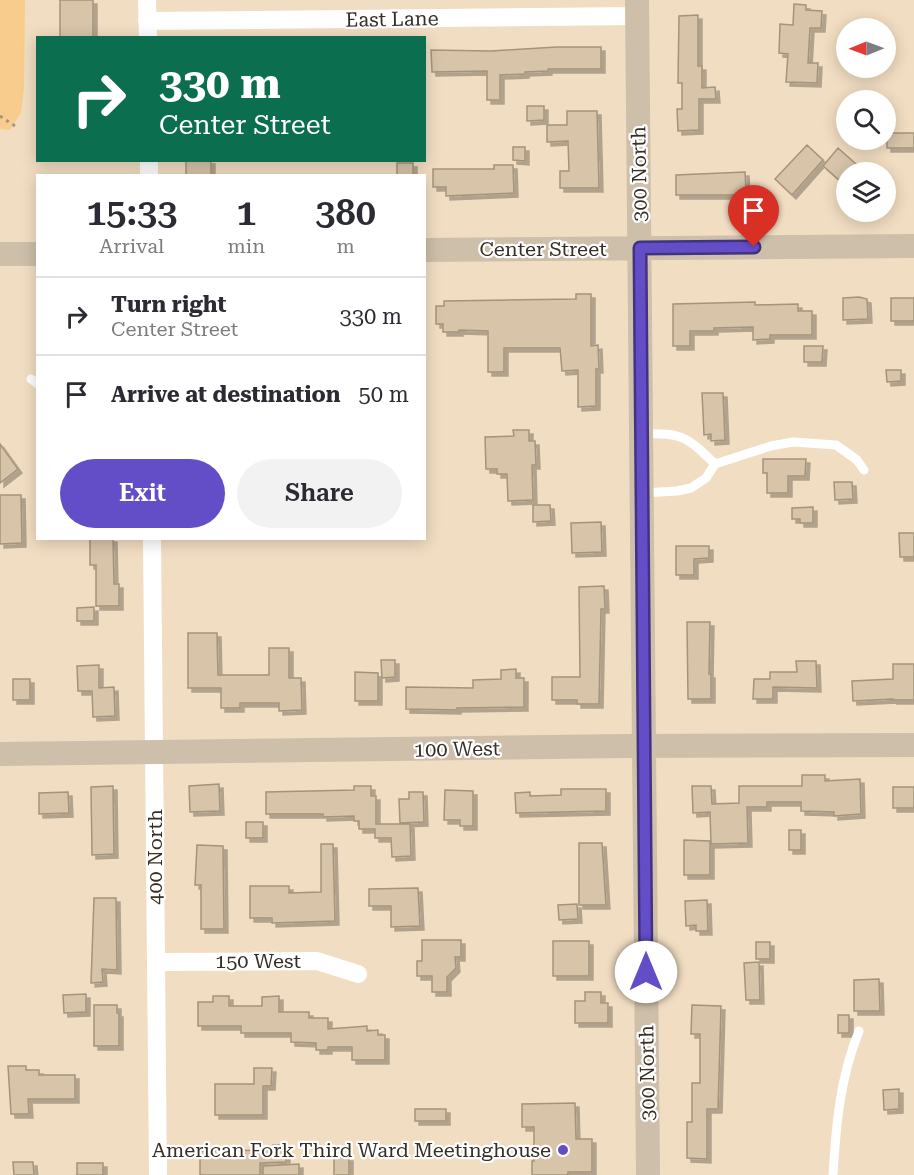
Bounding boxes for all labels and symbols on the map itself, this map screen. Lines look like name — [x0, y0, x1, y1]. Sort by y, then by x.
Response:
street label: East Lane — [345, 6, 439, 32]
north arrow — [836, 18, 896, 78]
street label: 300 North — [626, 126, 652, 222]
pin — [728, 185, 779, 247]
street label: Center Street — [479, 237, 607, 261]
street label: 100 West — [414, 736, 501, 762]
street label: 400 North — [143, 809, 167, 905]
position arrow — [614, 940, 678, 1004]
street label: 150 West — [215, 949, 302, 973]
street label: 300 North — [634, 1025, 660, 1121]
place label: American Fork Third Ward Meetinghouse — [152, 1138, 551, 1162]
marker: American Fork Third Ward Meetinghouse — [556, 1143, 570, 1157]

